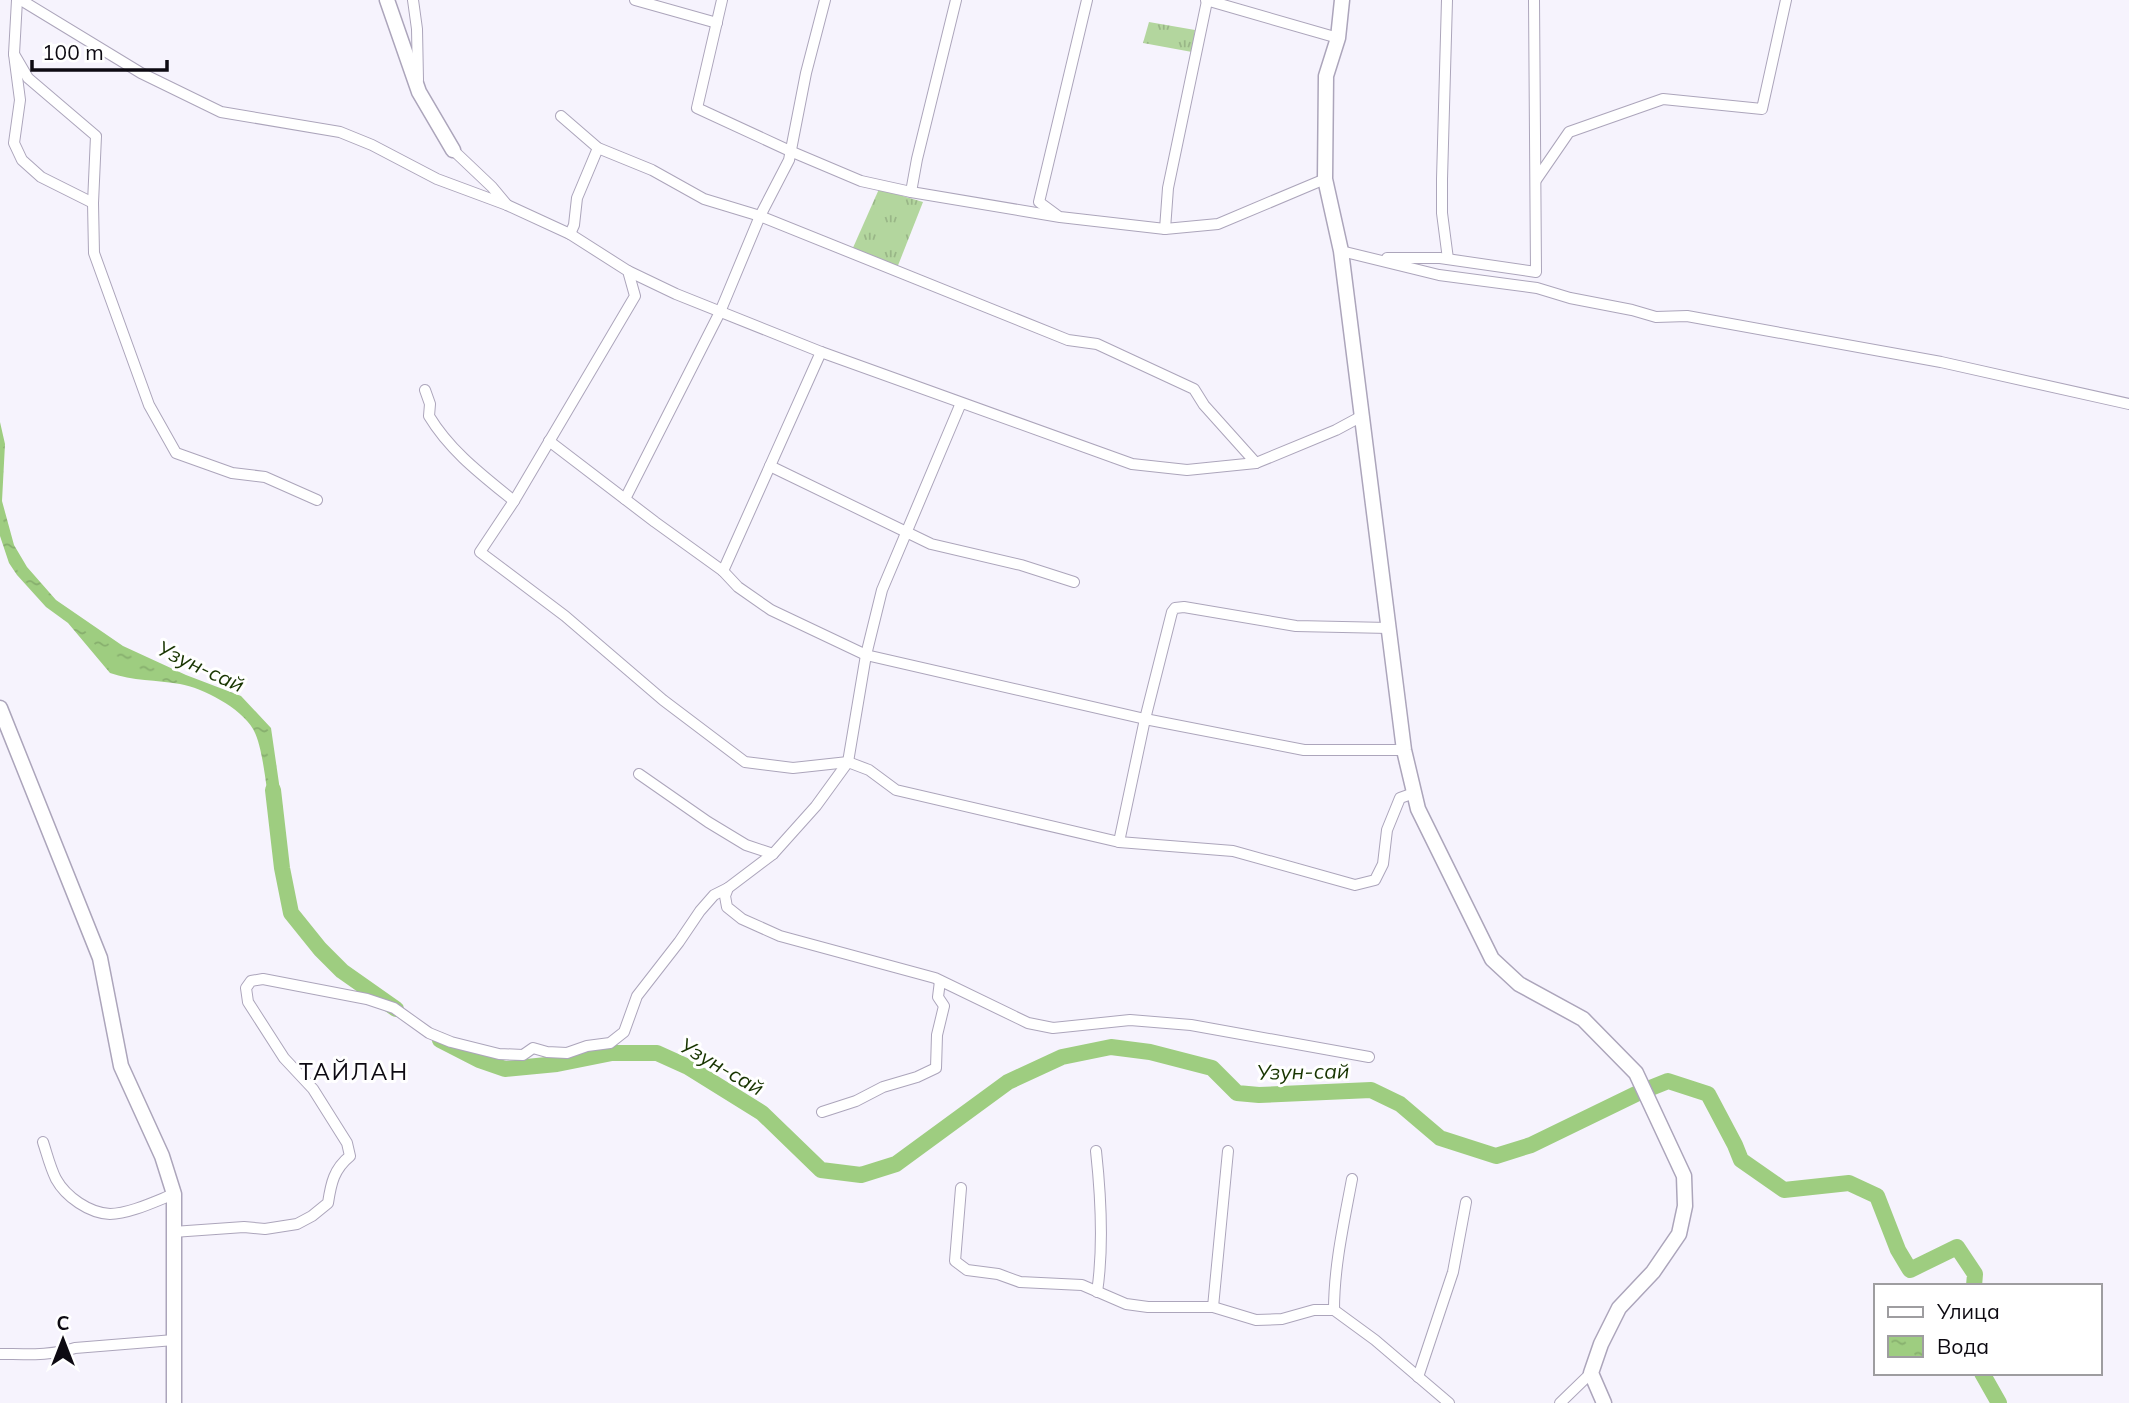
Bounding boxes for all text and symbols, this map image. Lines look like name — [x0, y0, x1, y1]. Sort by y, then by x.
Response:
scale bar — [32, 28, 166, 72]
text: 100 m — [42, 39, 104, 65]
water label: Узун-сай — [153, 635, 249, 697]
water label: Узун-сай — [675, 1032, 769, 1100]
district label: ТАЙЛАН — [299, 1057, 409, 1086]
water label: Узун-сай — [1256, 1057, 1350, 1085]
legend — [1874, 1284, 2101, 1375]
text: Улица — [1936, 1298, 2000, 1324]
north arrow — [28, 1305, 98, 1375]
text: С — [56, 1311, 70, 1335]
text: Вода — [1937, 1333, 1989, 1359]

